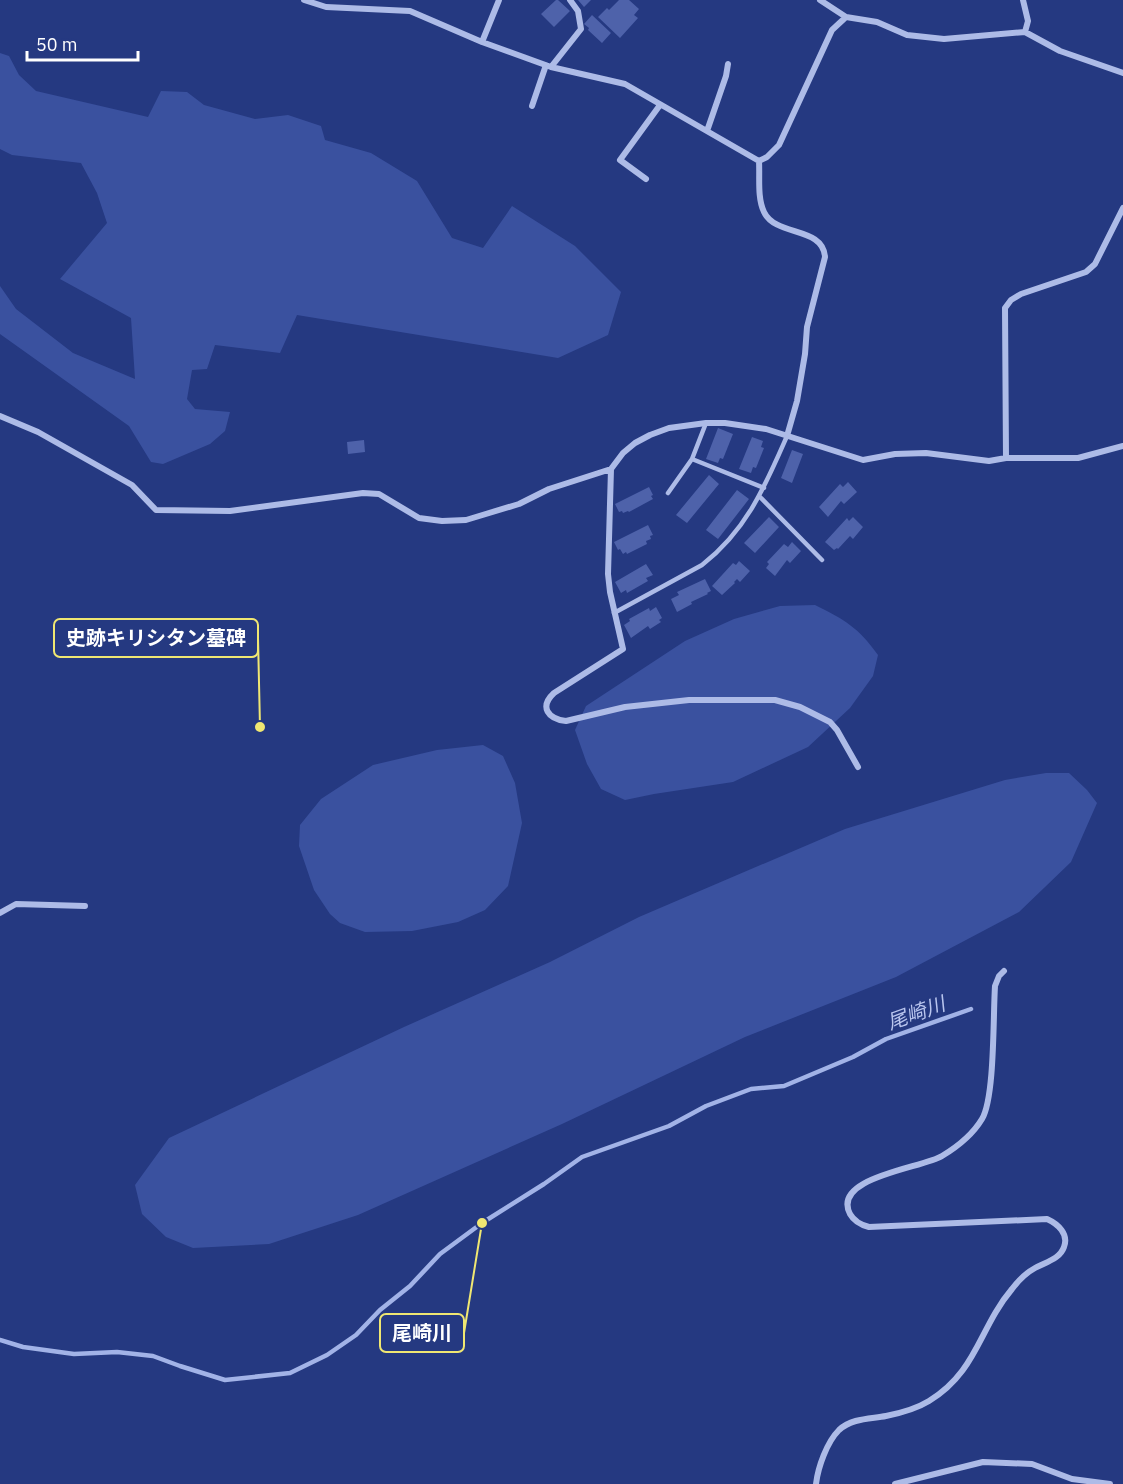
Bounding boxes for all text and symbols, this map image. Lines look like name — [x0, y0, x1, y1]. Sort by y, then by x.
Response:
scale bar — [27, 24, 138, 62]
text: 50 m — [36, 33, 78, 56]
callout: 史跡キリシタン墓碑 — [54, 619, 258, 657]
text: 史跡キリシタン墓碑 — [66, 624, 246, 651]
water label: 尾崎川 — [883, 989, 951, 1035]
callout: 尾崎川 — [380, 1314, 464, 1352]
text: 尾崎川 — [392, 1319, 452, 1346]

